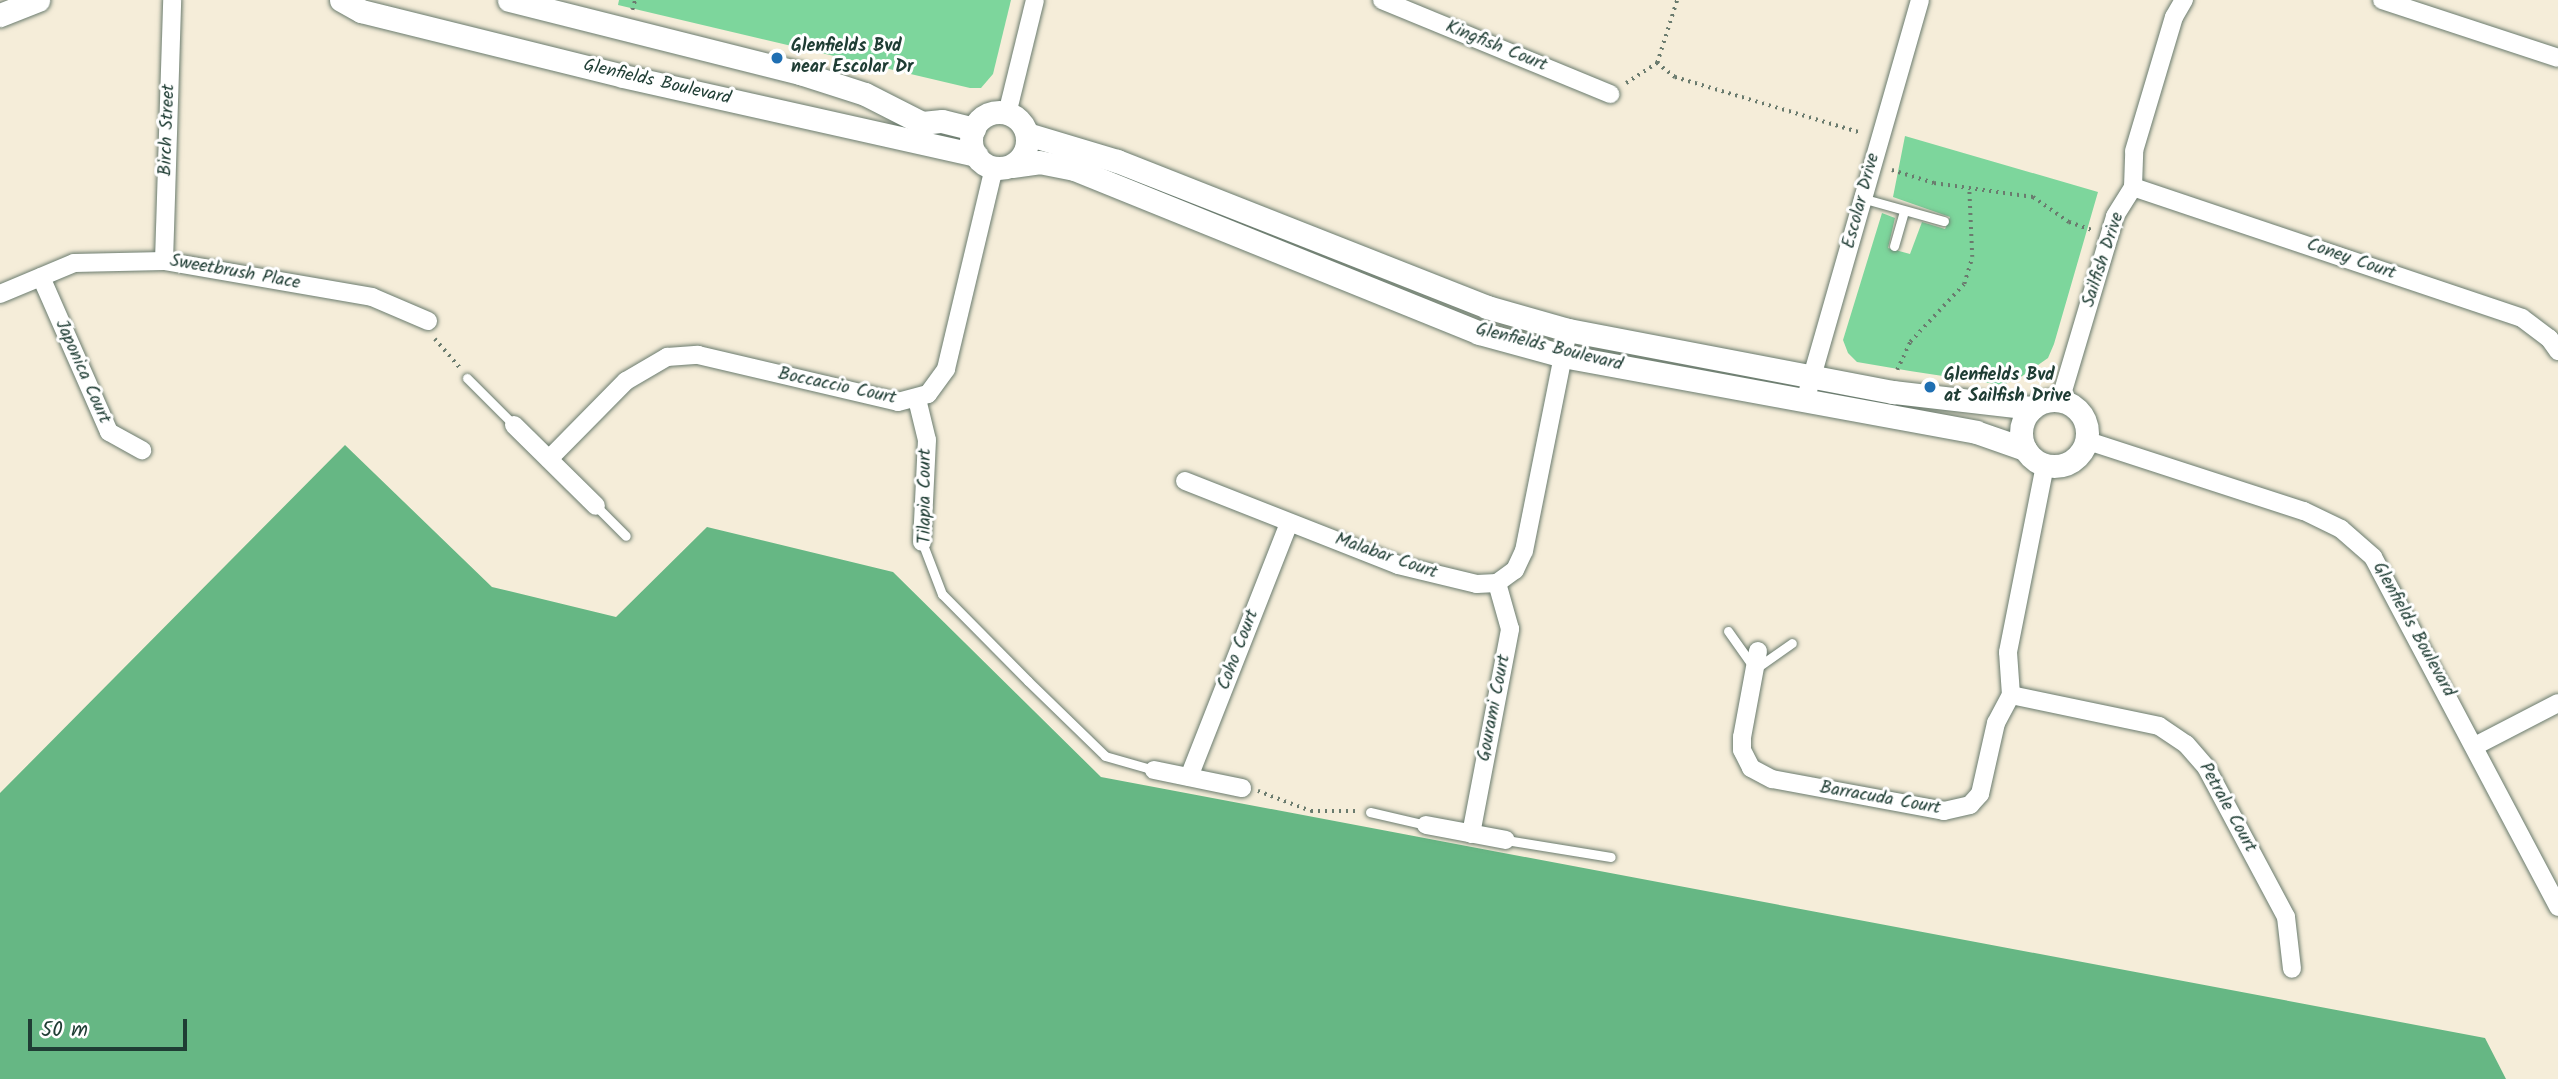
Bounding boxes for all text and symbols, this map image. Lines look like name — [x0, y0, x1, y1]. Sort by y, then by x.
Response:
street label: Kingfish Court — [1442, 17, 1550, 77]
place label: Glenfields Bvd near Escolar Dr — [791, 37, 914, 80]
marker: Glenfields Bvd near Escolar Dr — [769, 50, 785, 66]
street label: Glenfields Boulevard — [581, 56, 733, 110]
street label: Birch Street — [156, 84, 180, 176]
street label: Escolar Drive — [1839, 151, 1885, 251]
street label: Sailfish Drive — [2079, 210, 2129, 310]
street label: Coney Court — [2304, 235, 2398, 285]
street label: Sweetbrush Place — [168, 251, 302, 295]
street label: Japonica Court — [49, 317, 115, 427]
street label: Glenfields Boulevard — [1473, 319, 1625, 377]
street label: Boccaccio Court — [776, 364, 898, 410]
place label: Glenfields Bvd at Sailfish Drive — [1944, 366, 2071, 408]
marker: Glenfields Bvd at Sailfish Drive — [1922, 379, 1938, 395]
street label: Tilapia Court — [915, 448, 937, 544]
street label: Malabar Court — [1332, 529, 1440, 585]
street label: Glenfields Boulevard — [2367, 559, 2459, 701]
street label: Coho Court — [1214, 607, 1264, 693]
street label: Gourami Court — [1474, 653, 1516, 763]
street label: Petrale Court — [2193, 759, 2261, 857]
street label: Barracuda Court — [1818, 778, 1942, 820]
scale bar — [32, 1006, 191, 1050]
text: 50 m — [41, 1014, 88, 1047]

